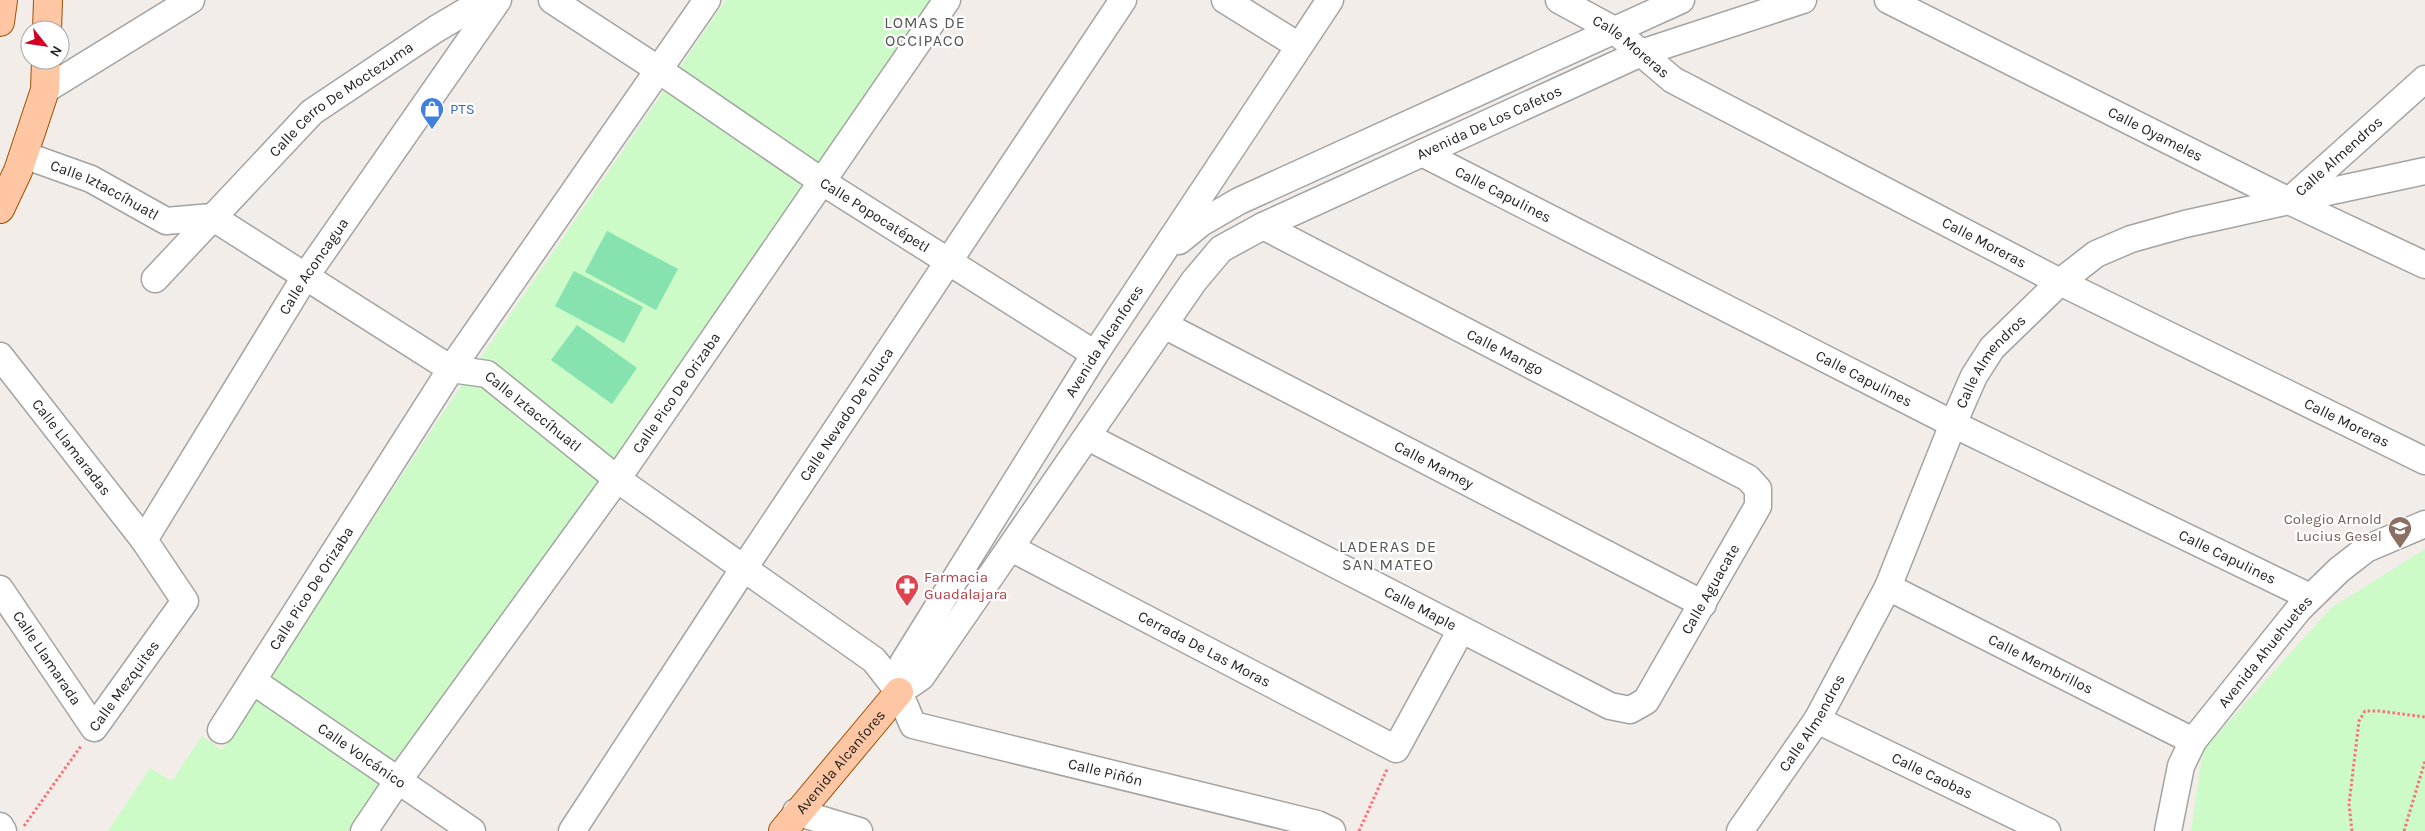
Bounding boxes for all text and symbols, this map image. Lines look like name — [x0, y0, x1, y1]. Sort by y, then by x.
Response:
street label: Calle Moreras — [1589, 11, 1673, 82]
district label: LOMAS DE OCCIPACO — [884, 13, 966, 50]
north arrow — [20, 20, 70, 70]
street label: Calle Cerro De Moctezuma — [265, 38, 417, 161]
text: N — [46, 43, 66, 60]
street label: Avenida De Los Cafetos — [1414, 82, 1565, 164]
shop icon: PTS — [419, 96, 445, 130]
place label: PTS — [450, 100, 475, 118]
street label: Calle Oyameles — [2105, 103, 2206, 165]
street label: Calle Almendros — [2291, 112, 2386, 200]
street label: Calle Iztaccíhuatl — [48, 156, 162, 224]
street label: Calle Capulines — [1452, 162, 1554, 226]
street label: Calle Popocatépetl — [817, 174, 933, 256]
street label: Calle Moreras — [1939, 213, 2029, 272]
street label: Calle Aconcagua — [275, 214, 352, 318]
street label: Avenida Alcanfores — [1061, 282, 1147, 400]
street label: Calle Almendros — [1952, 311, 2030, 411]
street label: Calle Mango — [1464, 325, 1546, 379]
street label: Calle Pico De Orizaba — [628, 329, 724, 457]
street label: Calle Nevado De Toluca — [796, 344, 897, 484]
street label: Calle Capulines — [1813, 346, 1915, 411]
street label: Calle Iztaccíhuatl — [481, 367, 585, 455]
street label: Calle Moreras — [2301, 394, 2392, 451]
street label: Calle Llamaradas — [28, 395, 115, 499]
street label: Calle Mamey — [1391, 437, 1477, 493]
place label: Colegio Arnold Lucius Gesel — [2284, 510, 2382, 545]
school or university icon: Colegio Arnold Lucius Gesel — [2387, 515, 2413, 549]
street label: Calle Pico De Orizaba — [265, 523, 357, 653]
street label: Calle Capulines — [2176, 526, 2279, 588]
district label: LADERAS DE SAN MATEO — [1339, 537, 1437, 574]
street label: Calle Aguacate — [1677, 541, 1743, 637]
place label: Farmacia Guadalajara — [924, 568, 1007, 603]
pharmacy icon: Farmacia Guadalajara — [894, 573, 920, 607]
street label: Calle Maple — [1381, 582, 1460, 634]
street label: Avenida Ahuehuetes — [2214, 592, 2316, 711]
street label: Calle Llamarada — [9, 607, 85, 709]
street label: Cerrada De Las Moras — [1135, 607, 1274, 691]
street label: Calle Membrillos — [1985, 630, 2096, 698]
street label: Calle Mezquites — [85, 637, 163, 735]
street label: Calle Almendros — [1775, 671, 1849, 775]
street label: Avenida Alcanfores — [792, 706, 889, 818]
street label: Calle Volcánico — [314, 719, 409, 792]
street label: Calle Caobas — [1889, 748, 1976, 803]
street label: Calle Piñón — [1066, 754, 1145, 790]

